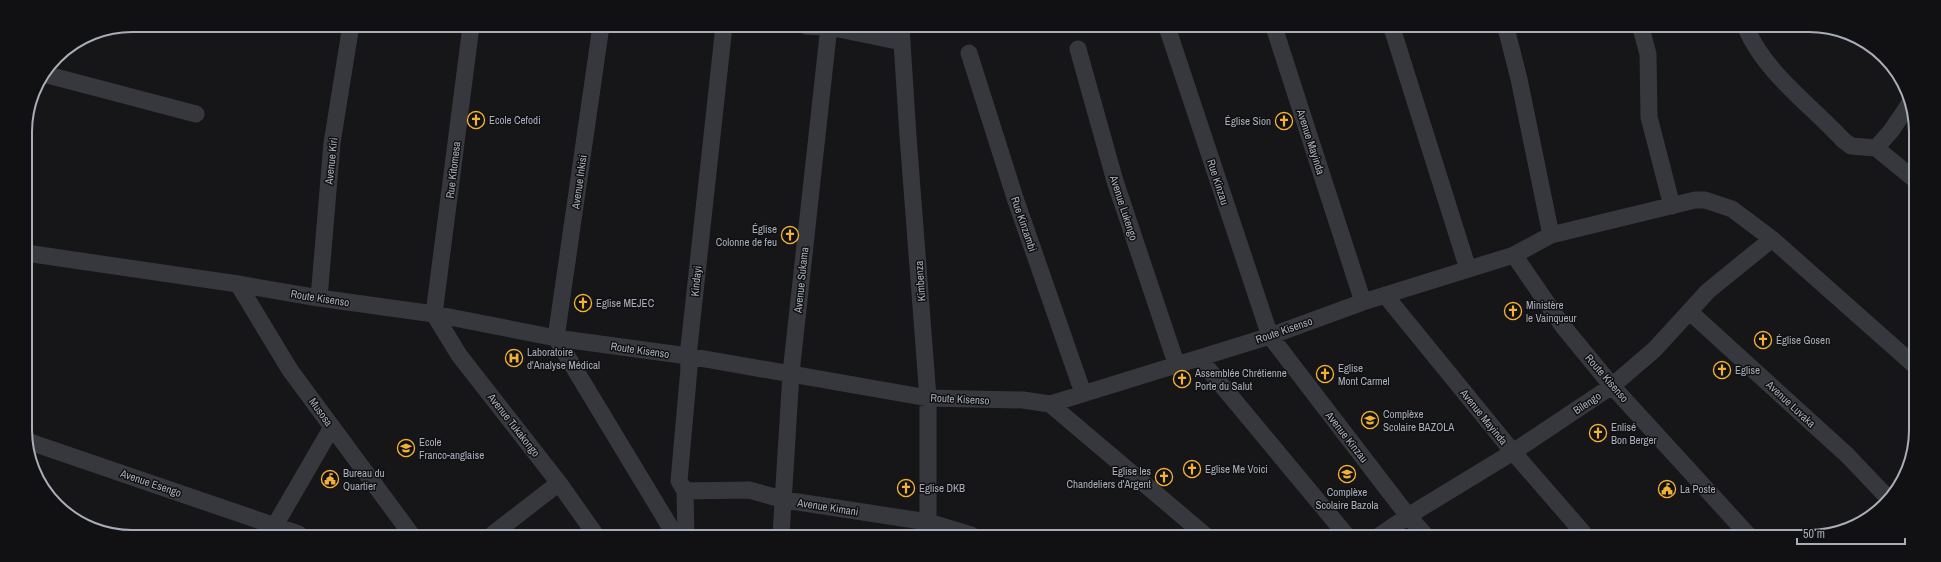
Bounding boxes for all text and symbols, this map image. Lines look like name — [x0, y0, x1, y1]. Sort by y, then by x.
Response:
street label: Avenue Mayinda — [1294, 107, 1328, 176]
church icon: Ecole Cefodi — [466, 110, 486, 130]
church icon: Église Sion — [1274, 111, 1294, 131]
place label: Ecole Cefodi — [489, 113, 541, 127]
place label: Église Sion — [1225, 114, 1271, 128]
street label: Avenue Kiri — [321, 137, 340, 186]
street label: Rue Kitomesa — [443, 141, 463, 199]
street label: Avenue Inkisi — [568, 154, 590, 211]
street label: Rue Kinzau — [1204, 157, 1232, 207]
street label: Avenue Lukengo — [1107, 173, 1141, 242]
street label: Rue Kinzambi — [1008, 195, 1040, 253]
place label: Église Colonne de feu — [716, 222, 777, 249]
church icon: Église Colonne de feu — [780, 225, 800, 245]
street label: Avenue Sukama — [790, 246, 811, 315]
street label: Kimbenza — [912, 260, 928, 302]
street label: Kindayi — [687, 265, 705, 297]
street label: Route Kisenso — [290, 286, 350, 310]
church icon: Eglise MEJEC — [573, 293, 593, 313]
place label: Eglise MEJEC — [596, 296, 655, 310]
place label: Ministère le Vainqueur — [1526, 298, 1577, 325]
church icon: Ministère le Vainqueur — [1503, 301, 1523, 321]
street label: Route Kisenso — [1254, 314, 1314, 346]
church icon: Église Gosen — [1753, 330, 1773, 350]
place label: Église Gosen — [1776, 333, 1830, 347]
street label: Route Kisenso — [610, 339, 670, 361]
place label: Laboratoire d'Analyse Médical — [527, 345, 600, 372]
hospital icon: Laboratoire d'Analyse Médical — [504, 348, 524, 368]
street label: Route Kisenso — [1582, 351, 1632, 405]
church icon: Eglise — [1712, 360, 1732, 380]
place label: Eglise Mont Carmel — [1338, 361, 1390, 388]
place label: Eglise — [1735, 363, 1760, 377]
church icon: Eglise Mont Carmel — [1315, 364, 1335, 384]
place label: Assemblée Chrétienne Porte du Salut — [1194, 366, 1287, 393]
church icon: Assemblée Chrétienne Porte du Salut — [1172, 369, 1192, 389]
street label: Avenue Luvaka — [1763, 377, 1818, 430]
street label: Avenue Mayinda — [1457, 386, 1511, 448]
street label: Bilengo — [1570, 389, 1604, 417]
street label: Avenue Tukakongo — [484, 390, 543, 460]
street label: Route Kisenso — [930, 390, 990, 408]
street label: Musosa — [306, 395, 336, 429]
place label: Complèxe Scolaire BAZOLA — [1383, 407, 1455, 434]
street label: Avenue Kinzau — [1322, 408, 1371, 465]
school or university icon: Complèxe Scolaire BAZOLA — [1360, 410, 1380, 430]
place label: Enlisé Bon Berger — [1611, 420, 1657, 447]
church icon: Enlisé Bon Berger — [1588, 423, 1608, 443]
place label: Ecole Franco-anglaise — [419, 435, 484, 462]
school or university icon: Ecole Franco-anglaise — [396, 438, 416, 458]
church icon: Eglise Me Voici — [1182, 459, 1202, 479]
place label: Eglise Me Voici — [1205, 462, 1268, 476]
place label: Eglise les Chandeliers d'Argent — [1067, 464, 1151, 491]
school or university icon: Complèxe Scolaire Bazola — [1337, 464, 1357, 484]
street label: Avenue Esengo — [118, 466, 183, 500]
place label: Bureau du Quartier — [343, 466, 385, 493]
church icon: Eglise les Chandeliers d'Argent — [1154, 467, 1174, 487]
public building icon: Bureau du Quartier — [320, 469, 340, 489]
church icon: Eglise DKB — [896, 478, 916, 498]
public building icon: La Poste — [1657, 479, 1677, 499]
place label: Eglise DKB — [919, 481, 965, 495]
place label: La Poste — [1680, 482, 1716, 496]
place label: Complèxe Scolaire Bazola — [1315, 485, 1379, 512]
street label: Avenue Kimani — [796, 495, 859, 519]
scale bar — [1797, 520, 1905, 546]
text: 50 m — [1803, 526, 1825, 542]

